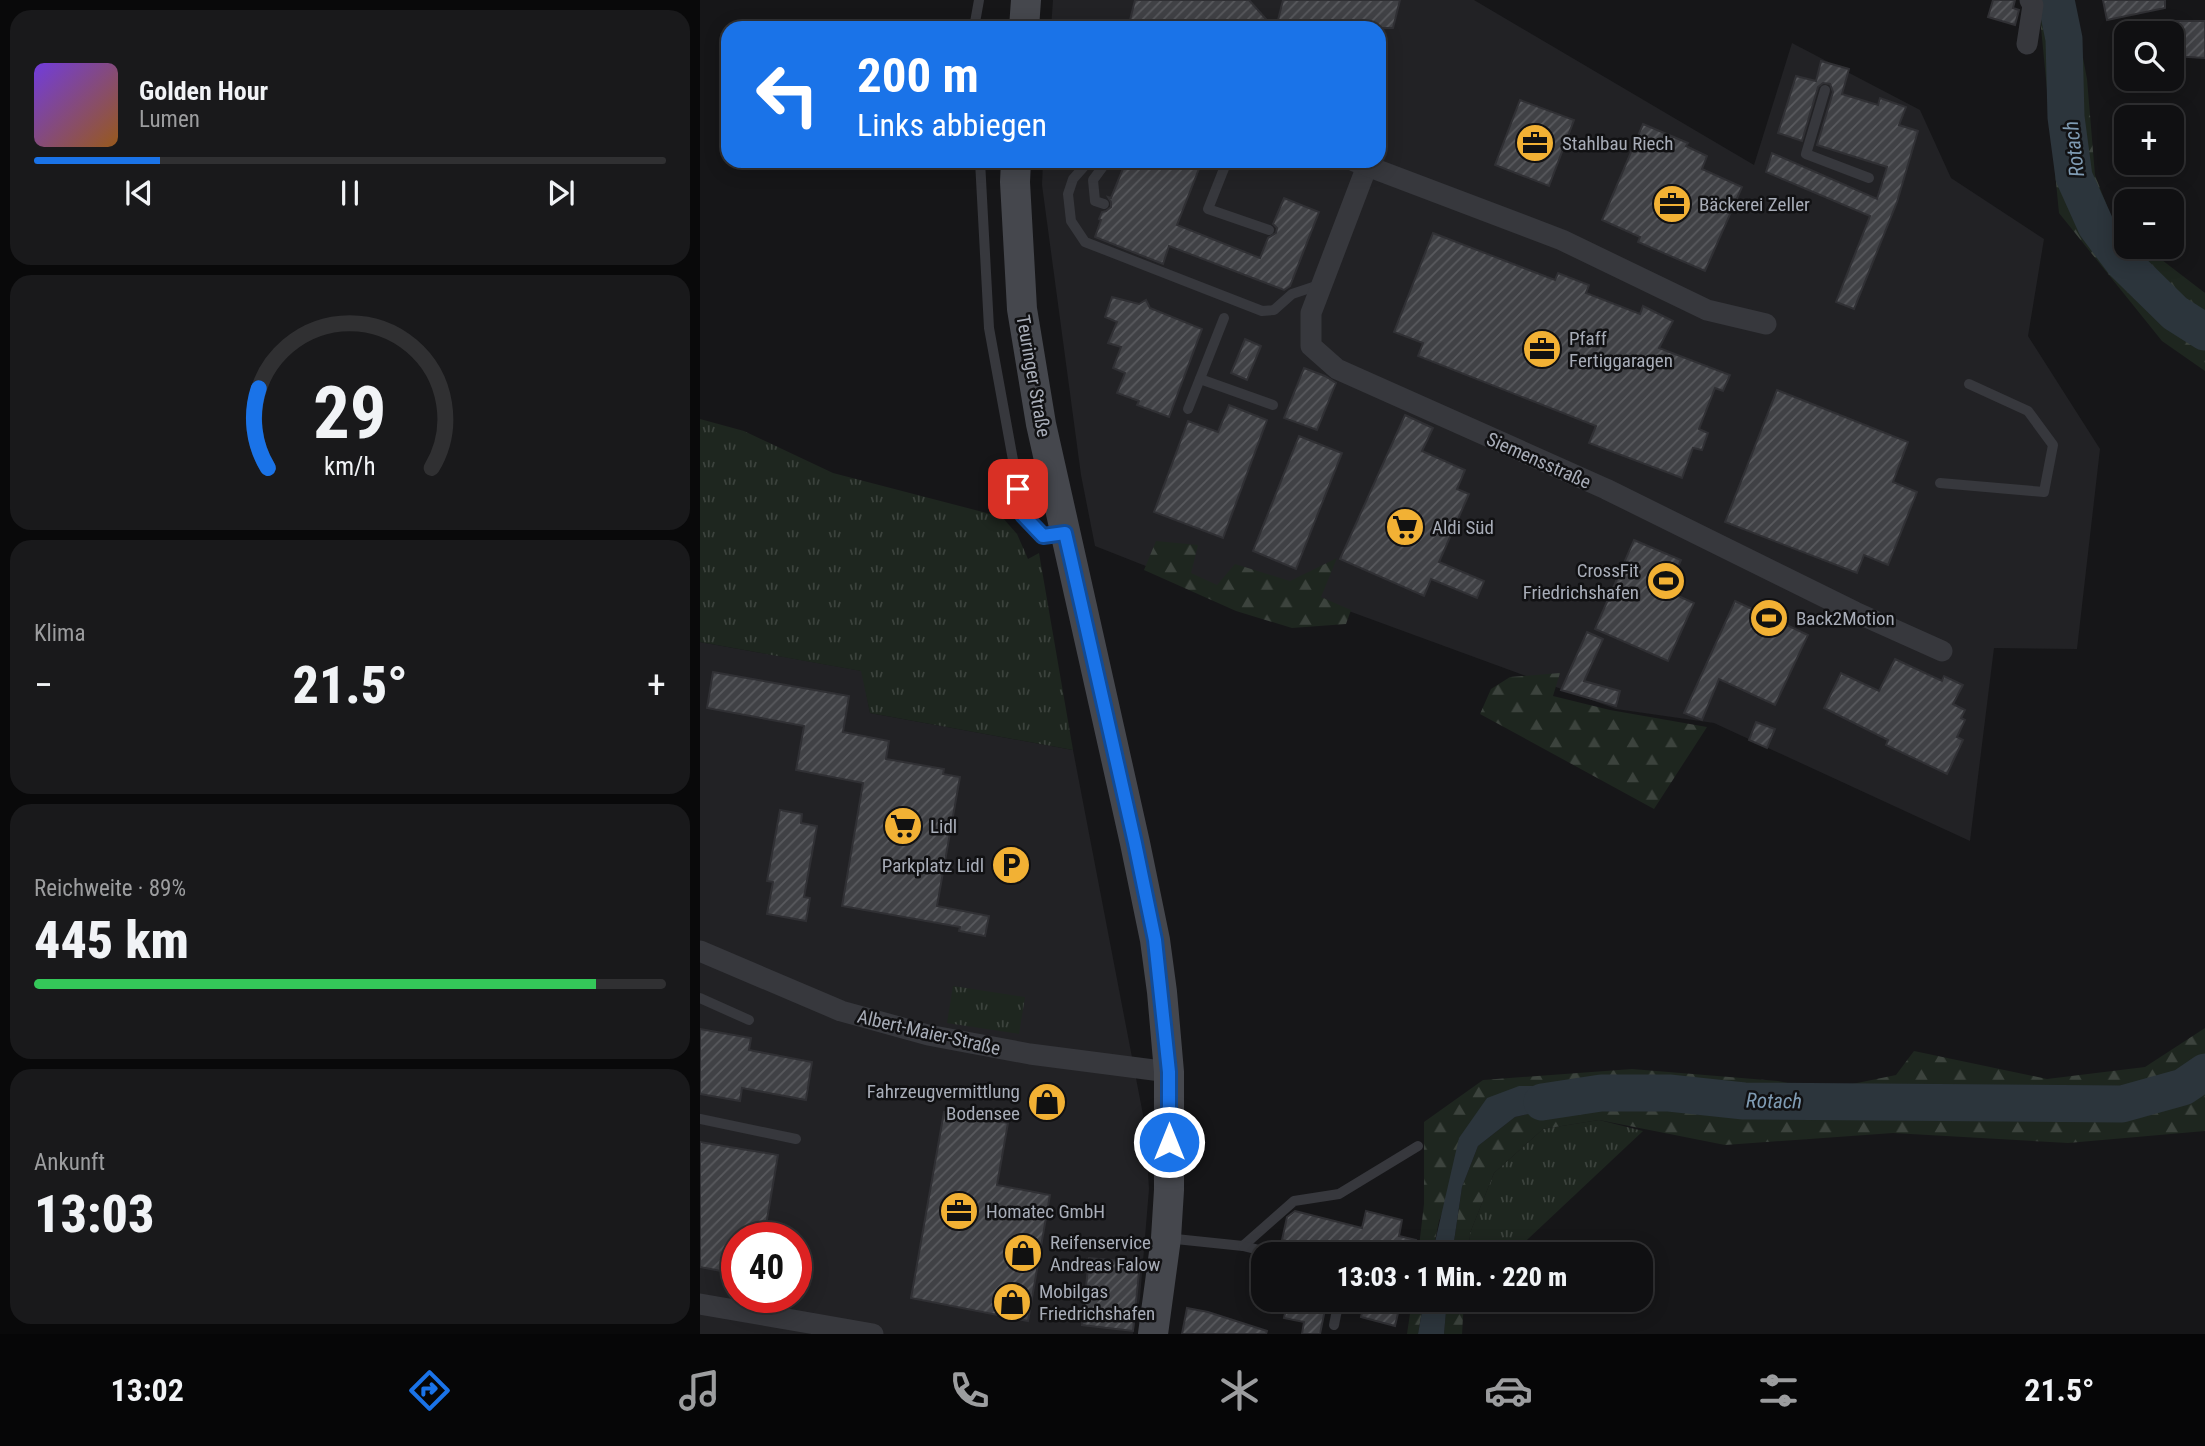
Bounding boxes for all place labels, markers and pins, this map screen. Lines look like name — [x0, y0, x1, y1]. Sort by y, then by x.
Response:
office icon: Stahlbau Riech — [1514, 122, 1556, 164]
place label: Stahlbau Riech — [1562, 132, 1673, 155]
office icon: Bäckerei Zeller — [1651, 183, 1693, 225]
place label: Bäckerei Zeller — [1699, 193, 1810, 216]
place label: Pfaff Fertiggaragen — [1569, 327, 1673, 372]
office icon: Pfaff Fertiggaragen — [1521, 328, 1563, 370]
pin — [988, 459, 1048, 519]
supermarket icon: Aldi Süd — [1384, 506, 1426, 548]
place label: Aldi Süd — [1432, 516, 1494, 539]
place label: CrossFit Friedrichshafen — [1523, 559, 1639, 604]
sports icon: CrossFit Friedrichshafen — [1645, 560, 1687, 602]
sports icon: Back2Motion — [1748, 597, 1790, 639]
place label: Back2Motion — [1796, 607, 1895, 630]
supermarket icon: Lidl — [882, 805, 924, 847]
place label: Lidl — [930, 815, 957, 838]
parking icon: Parkplatz Lidl — [990, 844, 1032, 886]
place label: Parkplatz Lidl — [882, 854, 984, 877]
place label: Fahrzeugvermittlung Bodensee — [867, 1080, 1020, 1125]
shop icon: Fahrzeugvermittlung Bodensee — [1026, 1081, 1068, 1123]
office icon: Homatec GmbH — [938, 1190, 980, 1232]
place label: Homatec GmbH — [986, 1200, 1105, 1223]
place label: Reifenservice Andreas Falow — [1050, 1231, 1160, 1276]
shop icon: Reifenservice Andreas Falow — [1002, 1232, 1044, 1274]
place label: Mobilgas Friedrichshafen — [1039, 1280, 1155, 1325]
shop icon: Mobilgas Friedrichshafen — [991, 1281, 1033, 1323]

